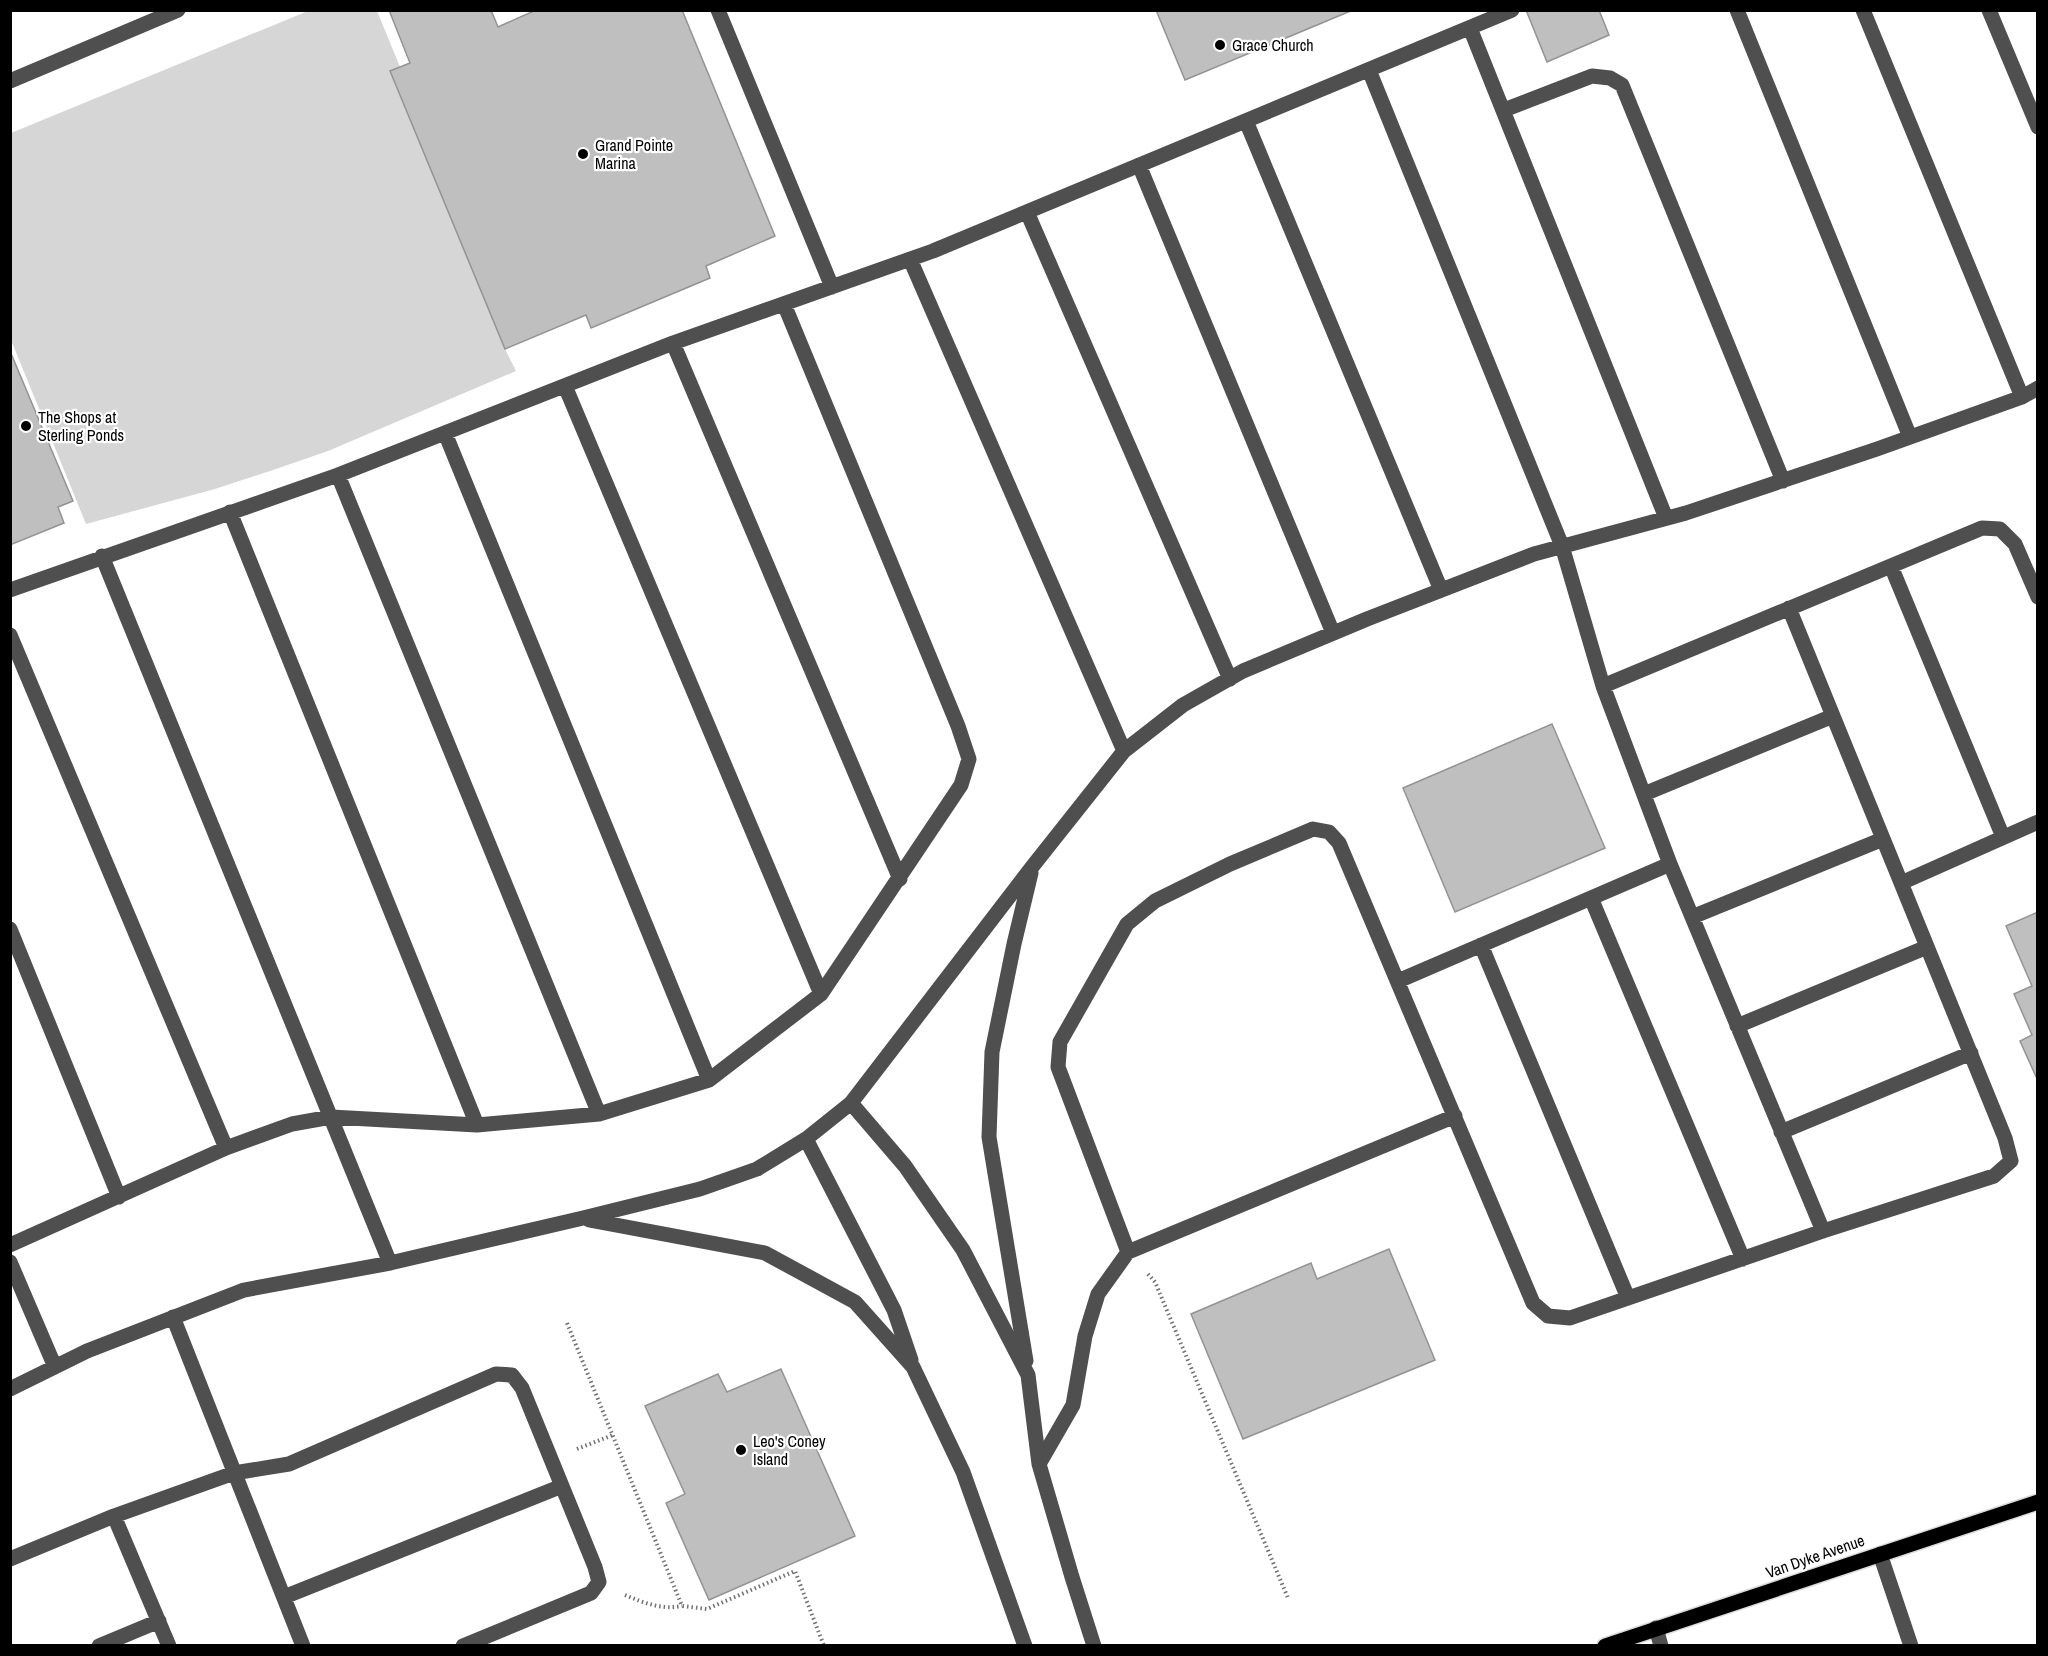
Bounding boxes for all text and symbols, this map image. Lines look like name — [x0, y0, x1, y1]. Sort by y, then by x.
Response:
place label: Grace Church — [1232, 34, 1314, 56]
marker: Grace Church — [1213, 38, 1227, 52]
place label: Grand Pointe Marina — [595, 134, 673, 174]
marker: Grand Pointe Marina — [576, 147, 590, 161]
place label: The Shops at Sterling Ponds — [38, 406, 124, 446]
marker: The Shops at Sterling Ponds — [19, 419, 33, 433]
place label: Leo's Coney Island — [753, 1430, 826, 1470]
marker: Leo's Coney Island — [734, 1443, 748, 1457]
street label: Van Dyke Avenue — [1763, 1529, 1867, 1583]

